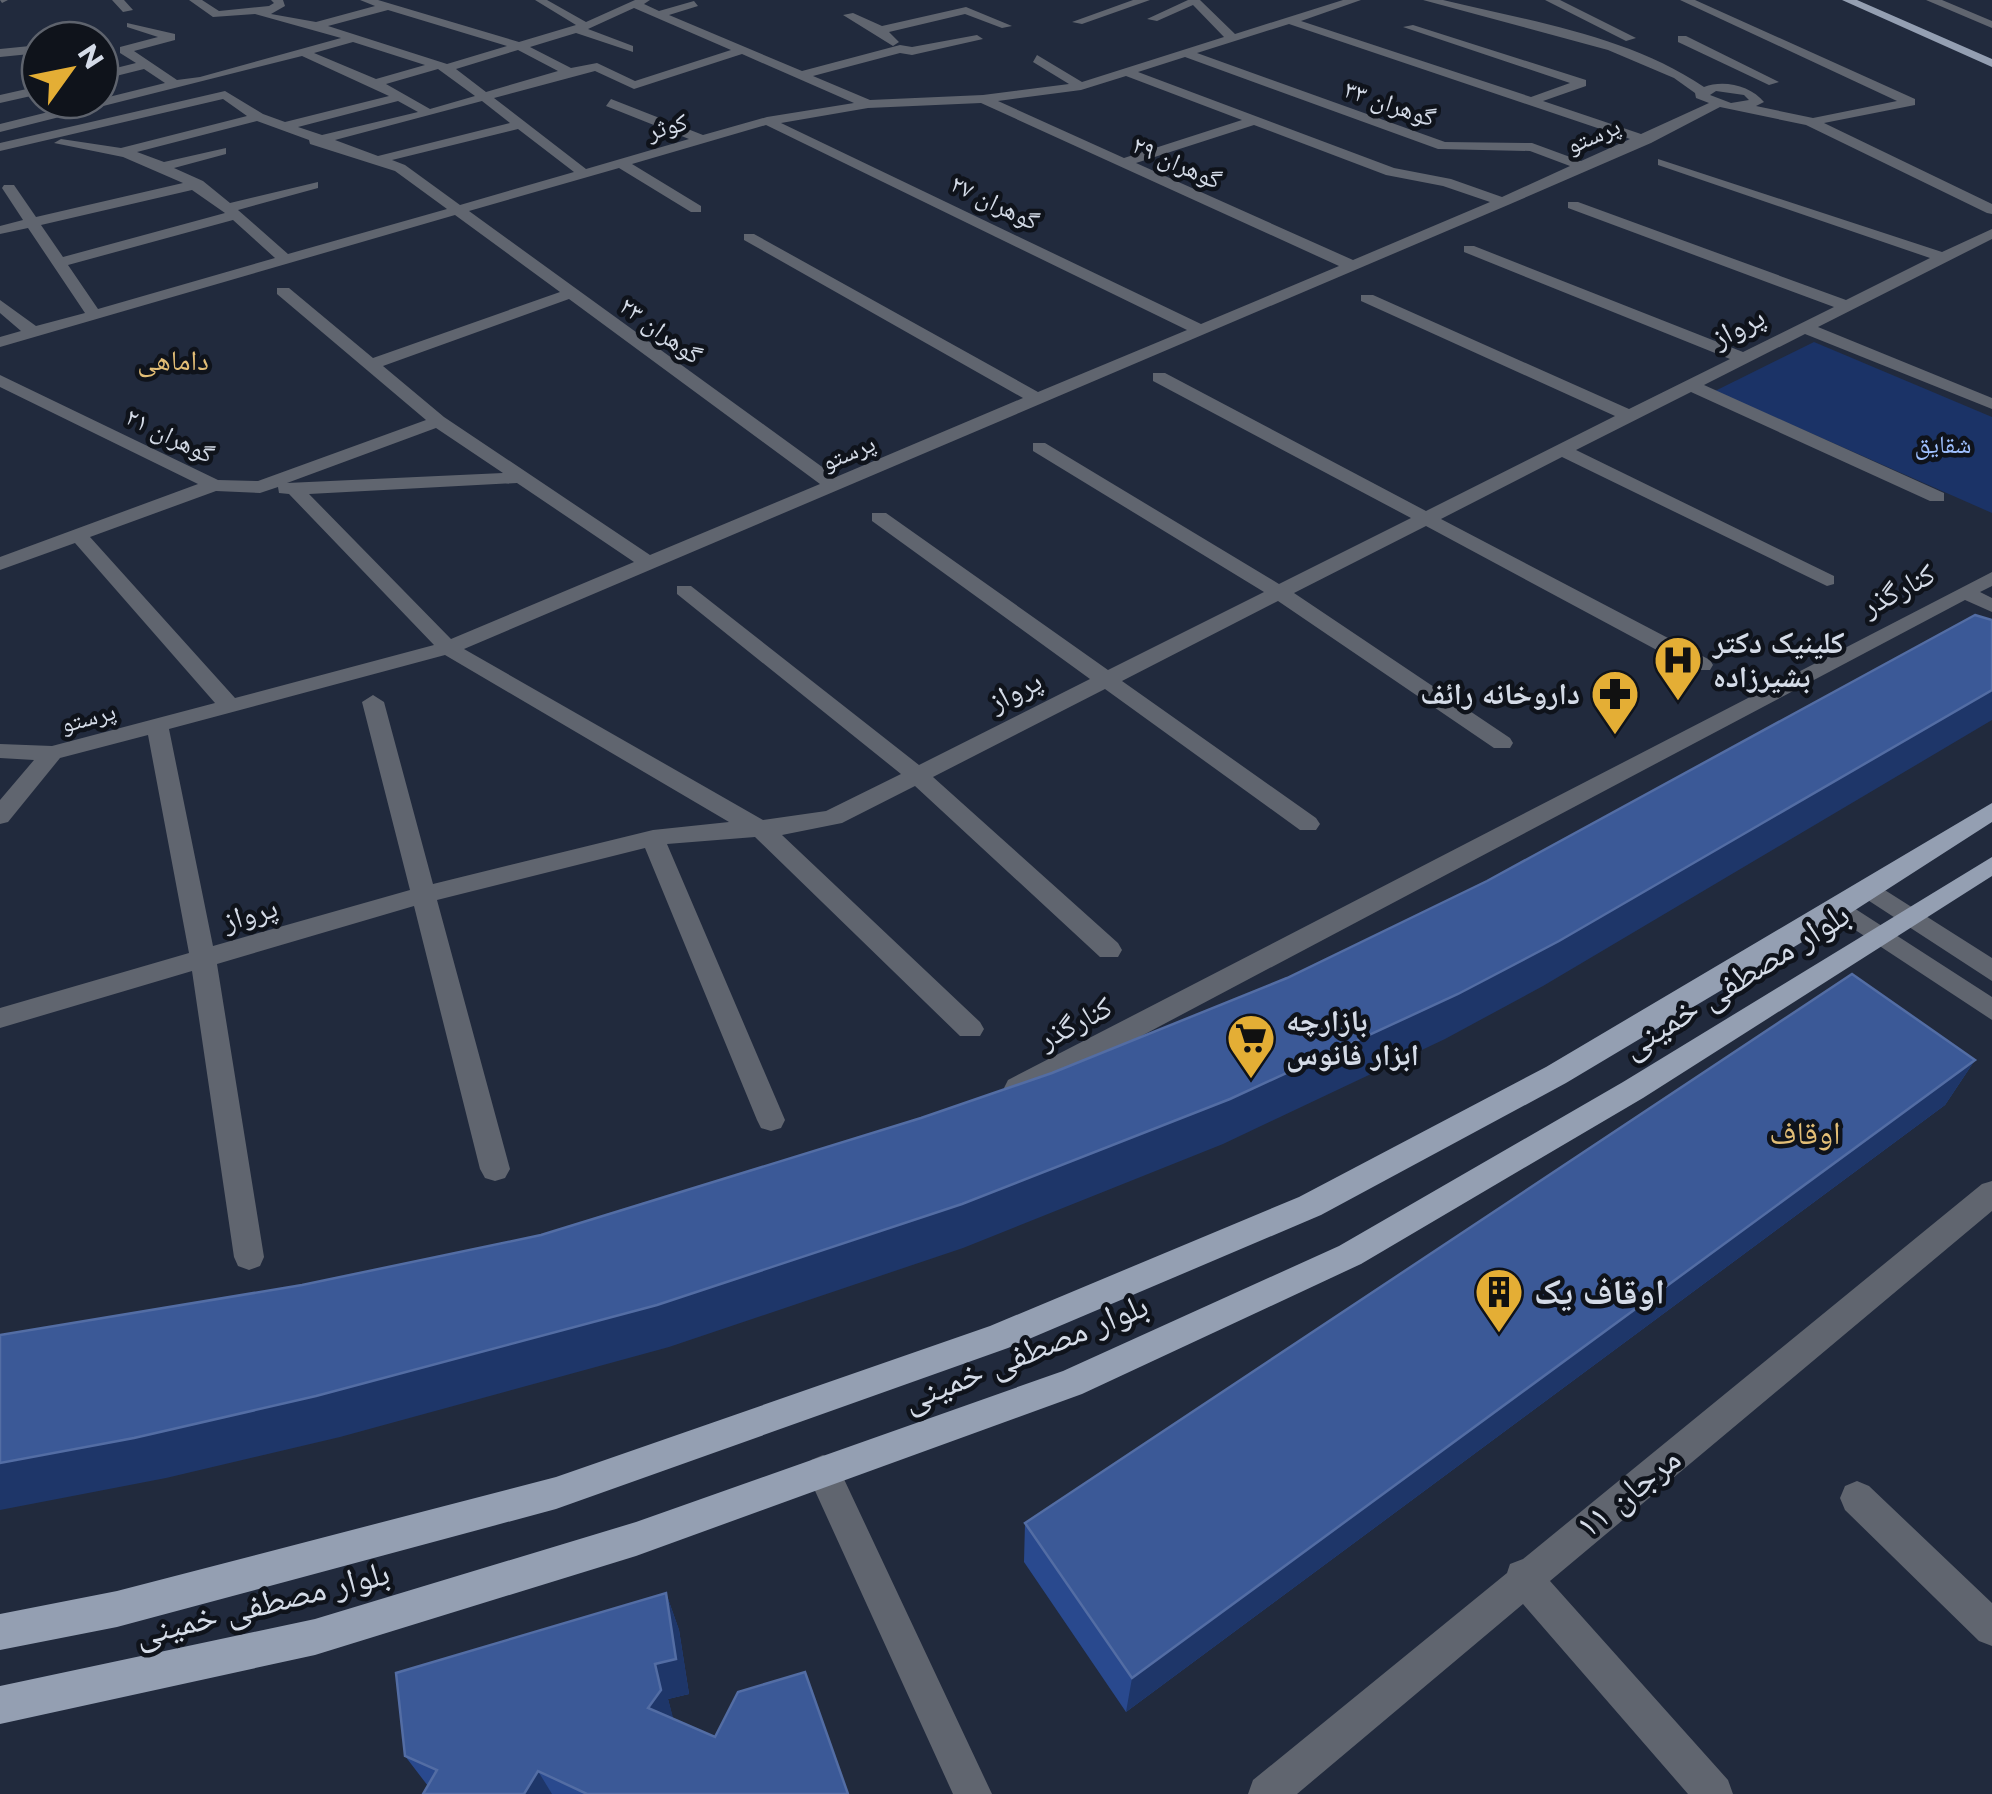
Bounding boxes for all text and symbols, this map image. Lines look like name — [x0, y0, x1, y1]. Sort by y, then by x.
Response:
north arrow — [20, 20, 120, 120]
text: N — [71, 38, 111, 75]
street label: گوهران ۳۳ — [1340, 73, 1440, 134]
street label: کوثر — [642, 106, 691, 146]
street label: پرستو — [1561, 110, 1625, 160]
street label: گوهران ۲۹ — [1127, 129, 1226, 196]
street label: گوهران ۲۷ — [946, 168, 1044, 237]
street label: گوهران ۲۳ — [613, 290, 708, 371]
street label: پرواز — [1704, 298, 1771, 356]
district label: داماهی — [137, 343, 209, 378]
street label: گوهران ۲۱ — [121, 401, 219, 470]
street label: پرستو — [816, 427, 880, 477]
park label: شقایق — [1914, 429, 1972, 460]
street label: کنارگذر — [1853, 555, 1941, 625]
place label: کلینیک دکتر بشیرزاده — [1711, 624, 1845, 695]
hospital icon: کلینیک دکتر بشیرزاده — [1652, 634, 1704, 702]
street label: پرواز — [981, 662, 1048, 720]
pharmacy icon: داروخانه رائف — [1589, 668, 1641, 736]
place label: داروخانه رائف — [1420, 675, 1580, 712]
street label: پرستو — [57, 695, 119, 739]
street label: پرواز — [217, 888, 282, 939]
street label: بلوار مصطفی خمینی — [1613, 892, 1857, 1067]
street label: کنارگذر — [1030, 988, 1118, 1058]
place label: بازارچه ابزار فانوس — [1286, 1002, 1419, 1073]
supermarket icon: بازارچه ابزار فانوس — [1225, 1012, 1277, 1080]
district label: اوقاف — [1769, 1113, 1841, 1152]
building icon: اوقاف یک — [1473, 1266, 1525, 1334]
place label: اوقاف یک — [1534, 1270, 1665, 1313]
street label: بلوار مصطفی خمینی — [896, 1283, 1154, 1420]
street label: مرجان ۱۱ — [1567, 1436, 1689, 1547]
street label: بلوار مصطفی خمینی — [130, 1550, 394, 1655]

